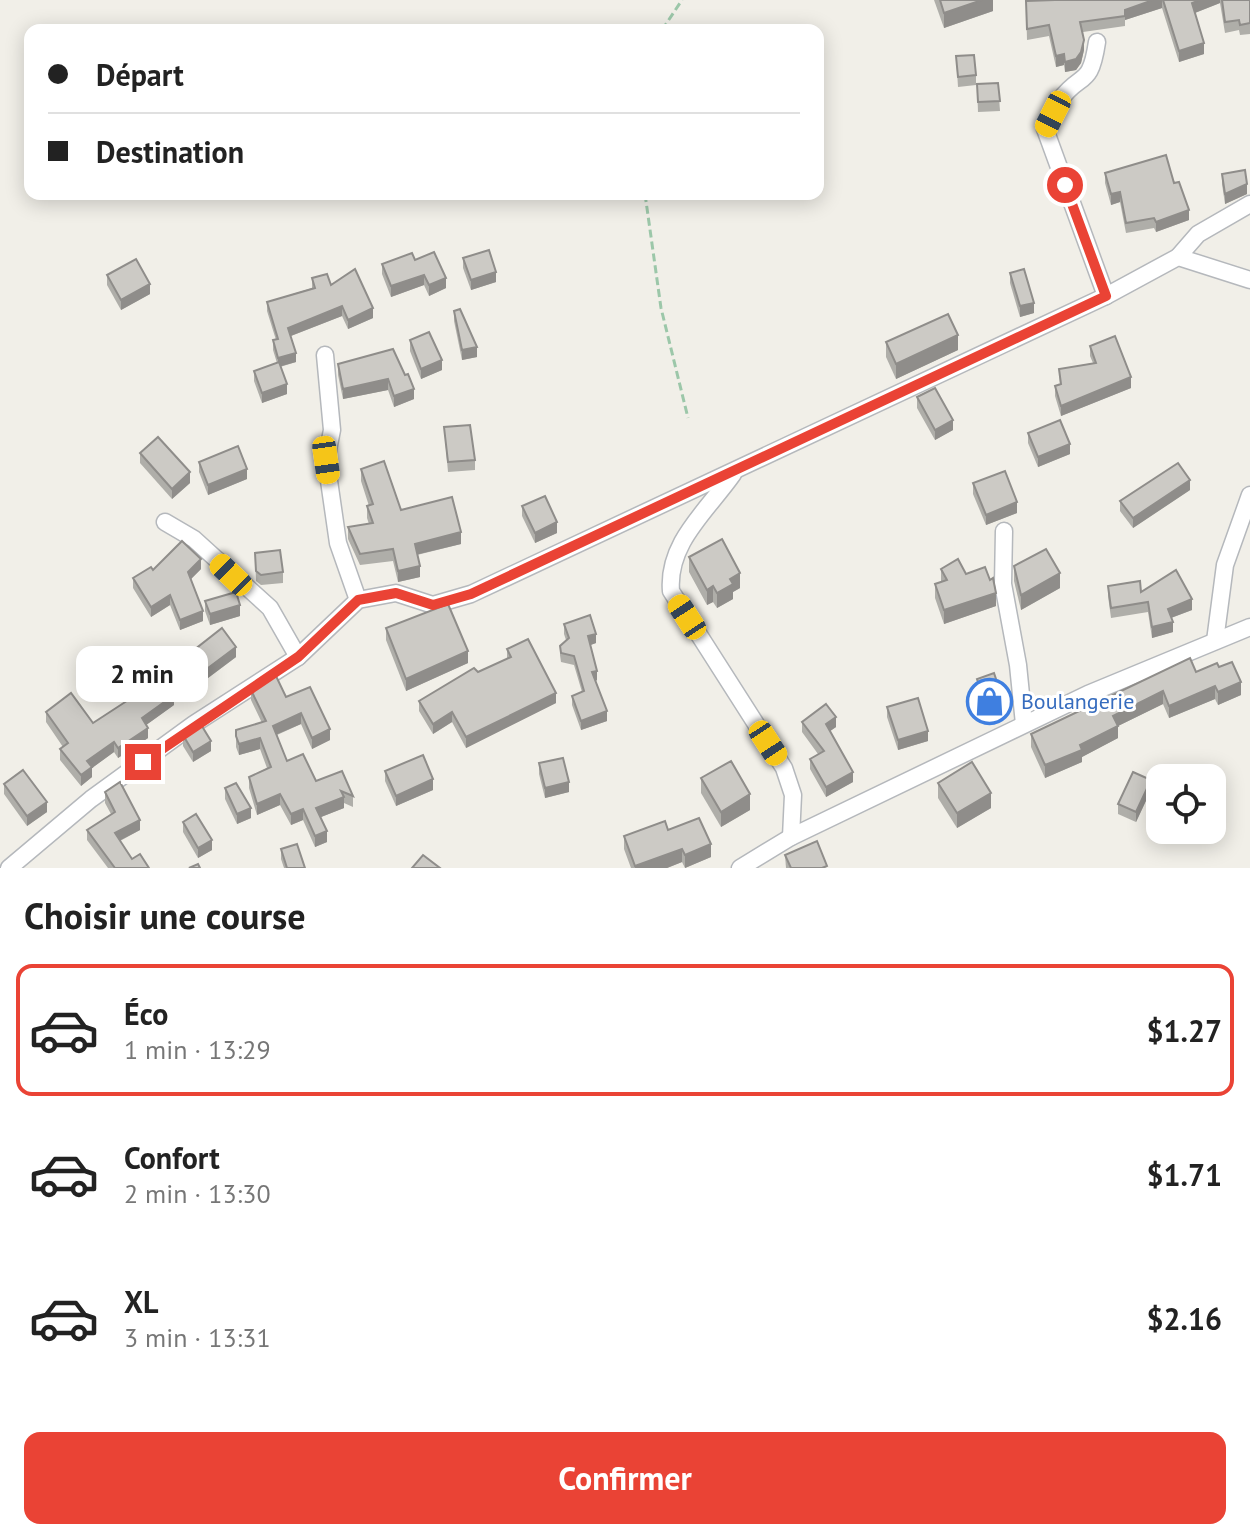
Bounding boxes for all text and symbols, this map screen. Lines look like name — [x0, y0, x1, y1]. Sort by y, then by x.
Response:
text: Départ — [96, 55, 184, 94]
car — [1031, 87, 1075, 141]
text: Destination — [96, 132, 244, 171]
route start — [1047, 167, 1083, 203]
car — [311, 435, 341, 485]
car — [205, 550, 257, 600]
car — [664, 590, 710, 644]
callout: 2 min — [77, 646, 209, 702]
text: 2 min — [110, 657, 174, 690]
shop icon: Boulangerie — [966, 677, 1014, 725]
place label: Boulangerie — [1021, 687, 1134, 715]
car — [745, 716, 791, 770]
route end — [125, 744, 161, 780]
map controls — [1146, 764, 1226, 844]
button: locate — [1146, 764, 1226, 844]
text: Choisir une course — [24, 892, 306, 939]
icon: car — [28, 994, 100, 1066]
text: Éco — [124, 994, 168, 1033]
text: $1.27 — [1147, 1011, 1222, 1050]
text: 1 min · 13:29 — [124, 1033, 271, 1066]
icon: car — [28, 1138, 100, 1210]
text: Confort — [124, 1138, 220, 1177]
text: $1.71 — [1147, 1155, 1222, 1194]
text: 2 min · 13:30 — [124, 1177, 271, 1210]
icon: car — [28, 1282, 100, 1354]
text: XL — [124, 1282, 158, 1321]
text: $2.16 — [1147, 1299, 1222, 1338]
text: 3 min · 13:31 — [124, 1321, 271, 1354]
button: Confirmer — [24, 1432, 1226, 1524]

